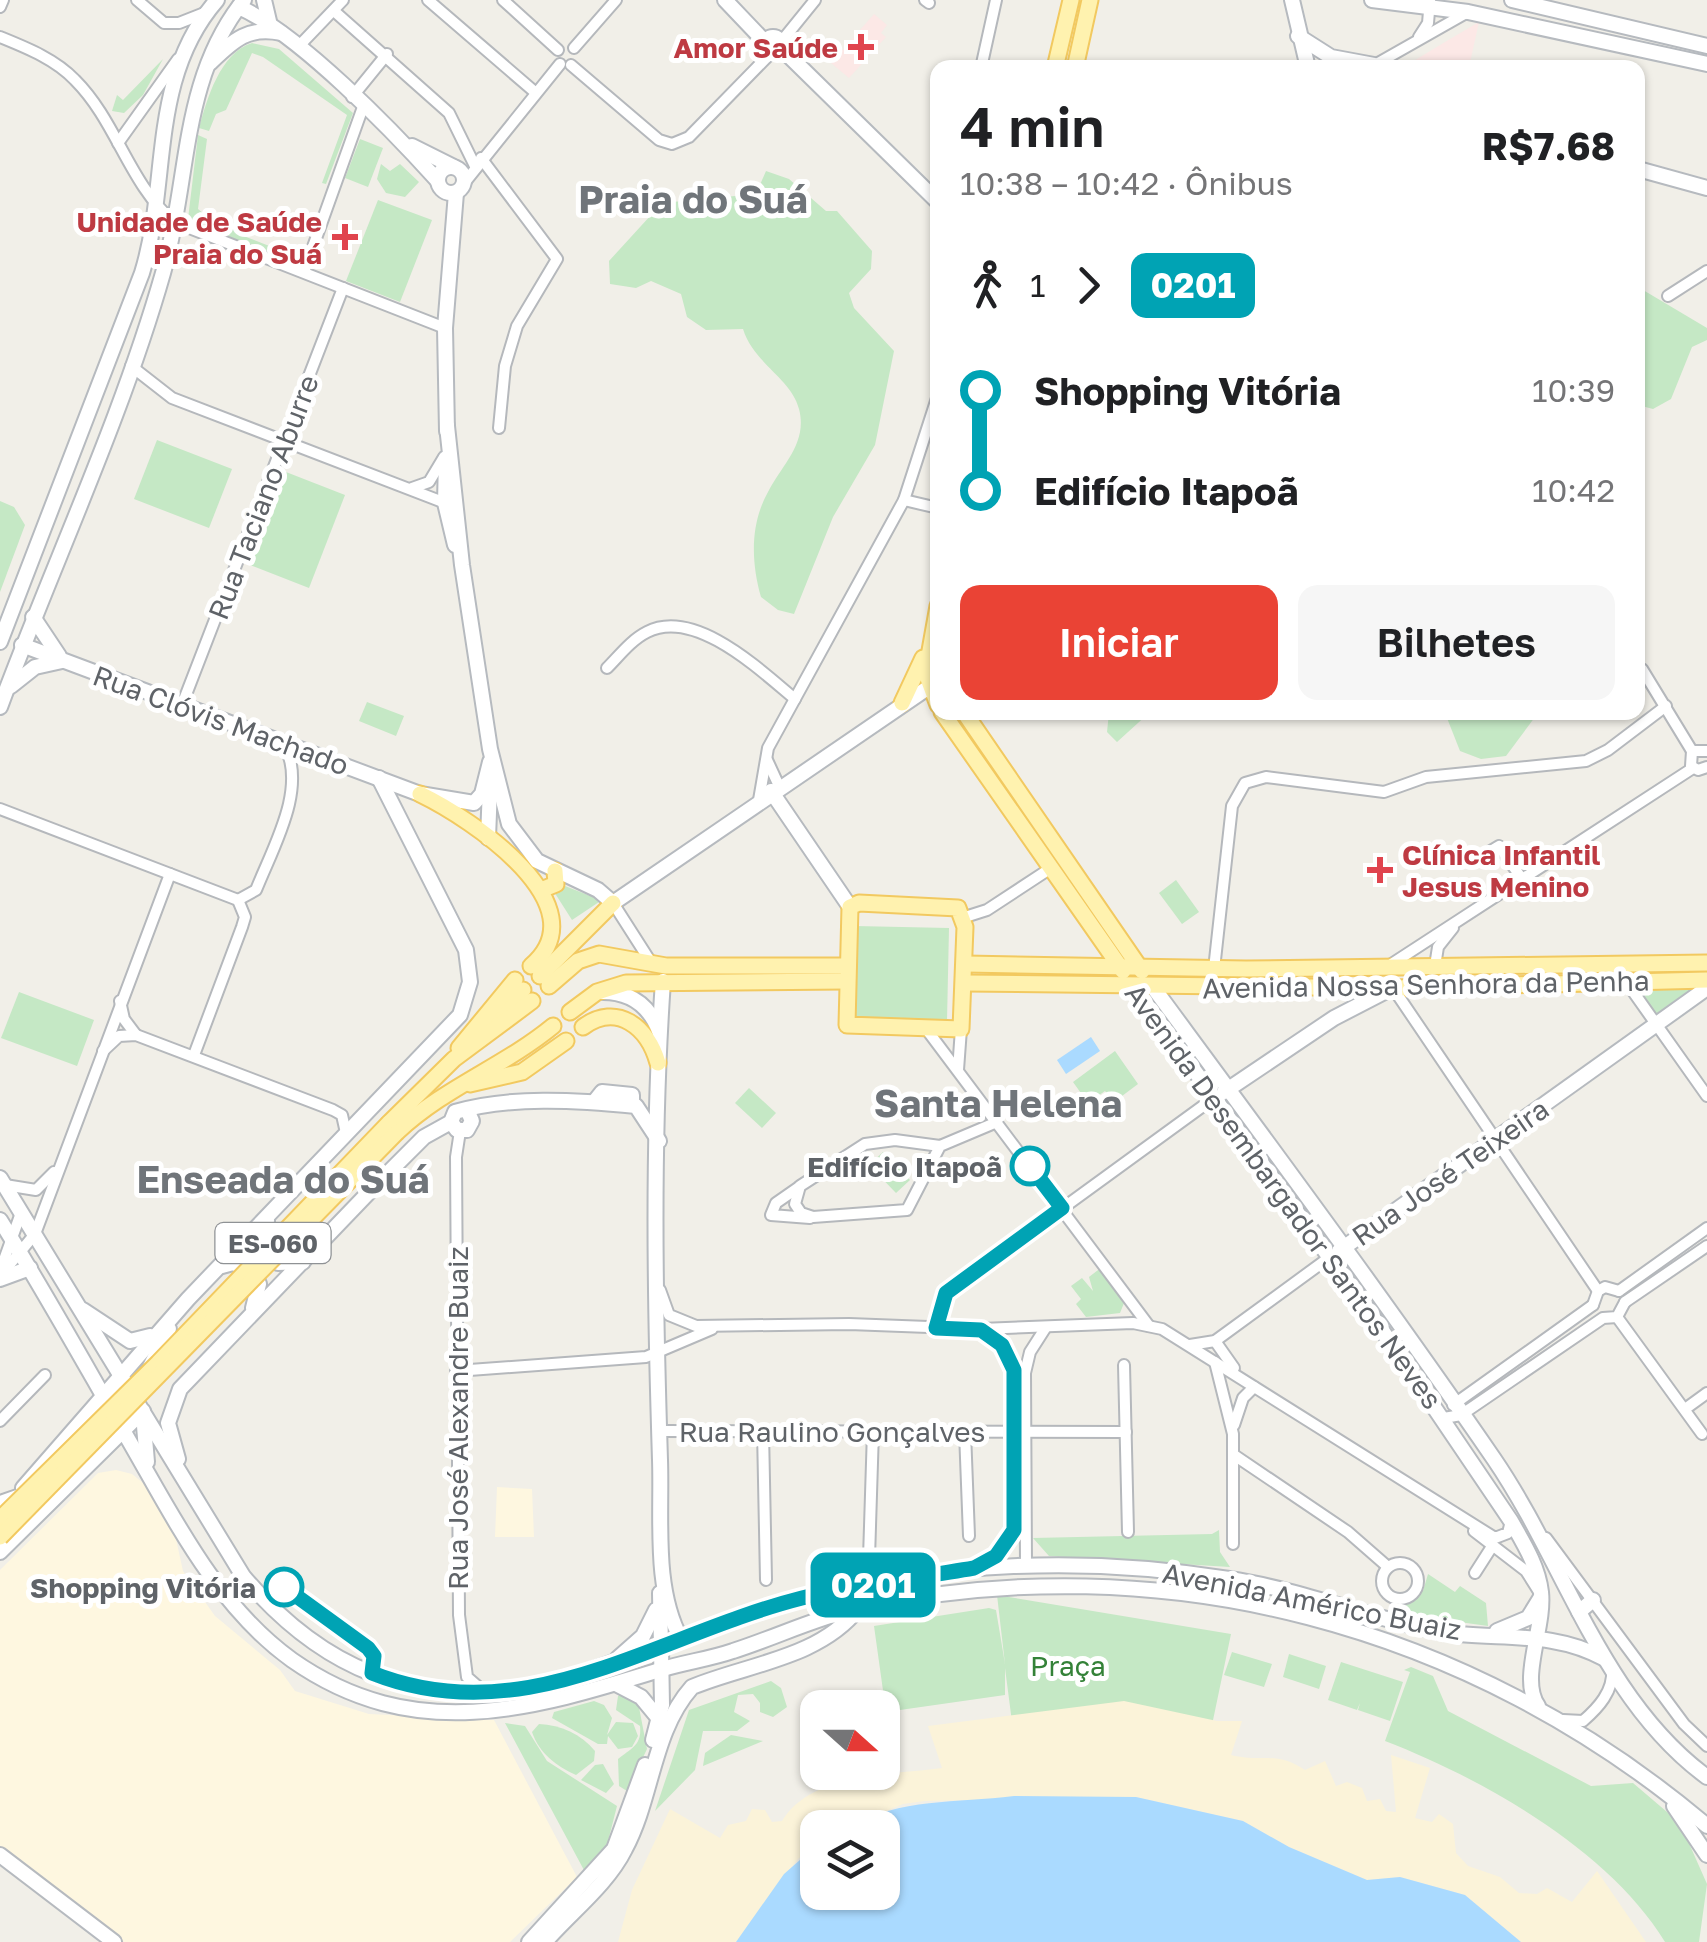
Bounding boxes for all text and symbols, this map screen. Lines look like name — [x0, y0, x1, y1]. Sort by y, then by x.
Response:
place label: Amor Saúde — [673, 31, 838, 64]
marker: Amor Saúde — [848, 34, 874, 60]
text: 4 min — [960, 93, 1105, 159]
text: R$7.68 — [1482, 123, 1615, 168]
text: 10:38 – 10:42 · Ônibus — [960, 164, 1293, 202]
district label: Praia do Suá — [578, 176, 808, 221]
place label: Unidade de Saúde Praia do Suá — [77, 205, 322, 270]
marker: Unidade de Saúde Praia do Suá — [332, 224, 358, 250]
icon: walk — [960, 258, 1015, 313]
icon: forward — [1061, 258, 1116, 313]
text: 0201 — [1151, 264, 1235, 306]
text: 1 — [1030, 266, 1046, 304]
text: Shopping Vitória — [1034, 368, 1341, 413]
street label: Rua Taciano Aburre — [201, 370, 325, 624]
text: 10:39 — [1532, 371, 1615, 409]
text: Edifício Itapoã — [1034, 468, 1299, 513]
text: 10:42 — [1532, 471, 1615, 509]
button: Iniciar — [960, 585, 1278, 700]
button: Bilhetes — [1298, 585, 1615, 700]
street label: Rua Clóvis Machado — [89, 658, 353, 782]
place label: Clínica Infantil Jesus Menino — [1402, 838, 1600, 903]
marker: Clínica Infantil Jesus Menino — [1367, 857, 1393, 883]
street label: Avenida Nossa Senhora da Penha — [1202, 964, 1650, 1004]
street label: Avenida Desembargador Santos Neves — [1119, 977, 1449, 1415]
district label: Santa Helena — [874, 1080, 1122, 1125]
street label: Rua José Teixeira — [1345, 1092, 1555, 1252]
marker: Edifício Itapoã — [1011, 1147, 1049, 1185]
place label: Edifício Itapoã — [807, 1150, 1002, 1183]
district label: Enseada do Suá — [136, 1156, 430, 1201]
road number: ES-060 — [216, 1223, 330, 1263]
street label: Rua José Alexandre Buaiz — [441, 1246, 474, 1590]
street label: Rua Raulino Gonçalves — [679, 1415, 985, 1448]
line badge: 0201 — [803, 1552, 943, 1618]
street label: Avenida Américo Buaiz — [1160, 1556, 1464, 1646]
text: 0201 — [831, 1564, 915, 1606]
marker: Shopping Vitória — [265, 1568, 303, 1606]
place label: Shopping Vitória — [30, 1571, 256, 1604]
park label: Praça — [1030, 1649, 1106, 1682]
north arrow — [800, 1690, 900, 1790]
map controls — [800, 1690, 900, 1910]
button: layers — [800, 1810, 900, 1910]

